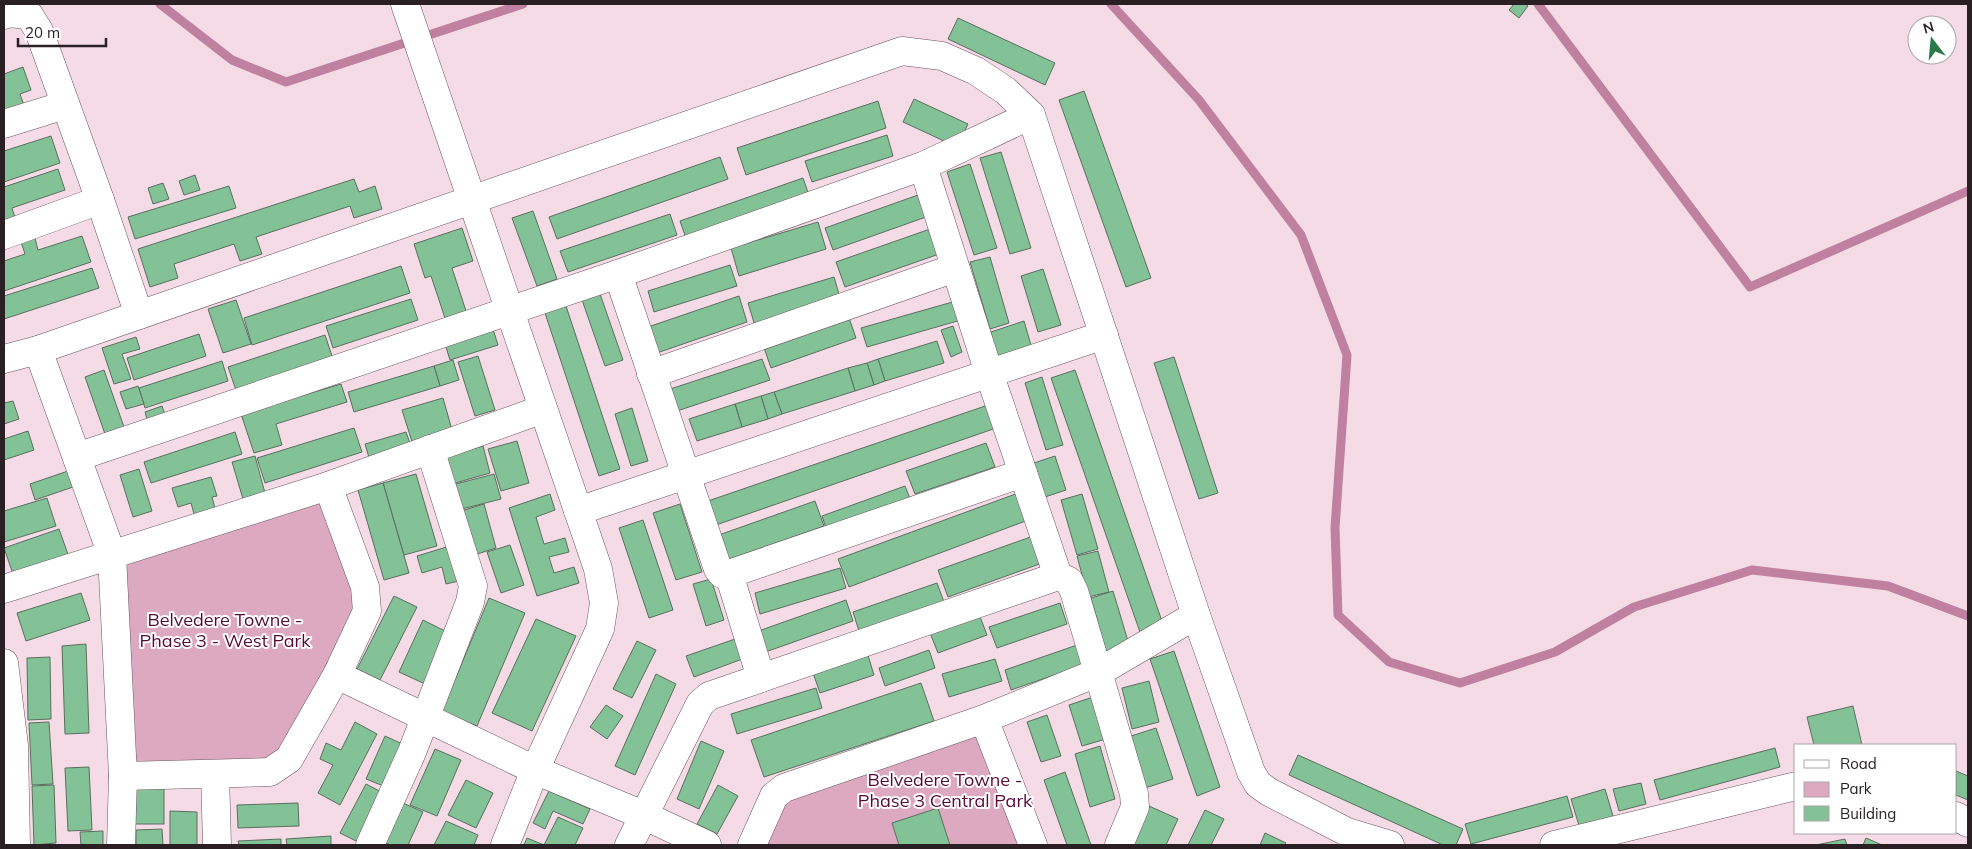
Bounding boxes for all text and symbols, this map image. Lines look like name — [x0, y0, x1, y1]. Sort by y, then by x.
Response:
scale bar — [18, 15, 105, 47]
north arrow — [1907, 15, 1957, 65]
text: N — [1921, 17, 1936, 38]
text: 20 m — [25, 23, 60, 42]
park label: Belvedere Towne - Phase 3 - West Park — [140, 608, 311, 652]
legend — [1794, 744, 1957, 834]
text: Road — [1840, 754, 1877, 773]
park label: Belvedere Towne - Phase 3 Central Park — [858, 768, 1033, 812]
text: Park — [1840, 779, 1872, 798]
text: Building — [1840, 804, 1896, 823]

